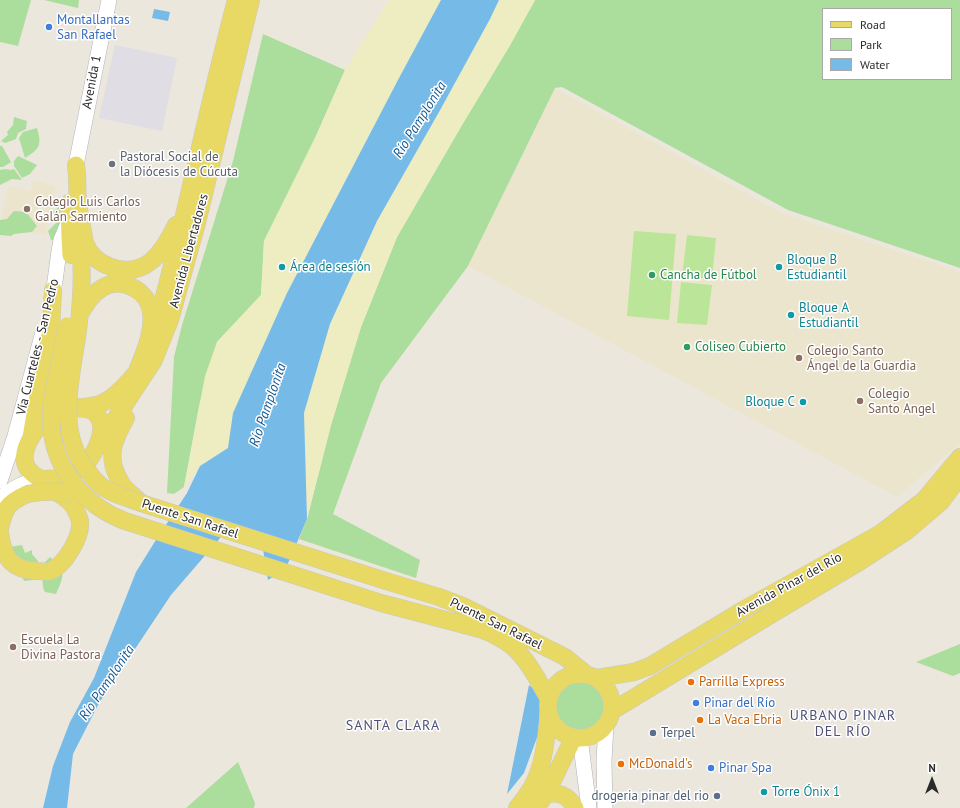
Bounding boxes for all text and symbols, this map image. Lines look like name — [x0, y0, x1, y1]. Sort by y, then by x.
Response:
legend — [822, 8, 952, 80]
place label: Montallantas San Rafael — [57, 12, 130, 43]
text: Road — [860, 17, 885, 32]
marker: Montallantas San Rafael — [44, 22, 54, 32]
text: Park — [860, 37, 882, 52]
street label: Avenida 1 — [79, 54, 105, 110]
text: Water — [860, 57, 890, 72]
water label: Río Pamplonita — [390, 79, 450, 161]
place label: Pastoral Social de la Diócesis de Cúcuta — [120, 149, 238, 180]
marker: Pastoral Social de la Diócesis de Cúcuta — [107, 159, 117, 169]
street label: Avenida Libertadores — [166, 192, 212, 310]
place label: Colegio Luis Carlos Galán Sarmiento — [35, 194, 140, 225]
marker: Colegio Luis Carlos Galán Sarmiento — [22, 204, 32, 214]
place label: Bloque B Estudiantil — [787, 252, 847, 283]
place label: Área de sesión — [290, 259, 371, 275]
marker: Área de sesión — [277, 262, 287, 272]
marker: Bloque B Estudiantil — [774, 262, 784, 272]
place label: Cancha de Fútbol — [660, 267, 757, 283]
marker: Cancha de Fútbol — [647, 270, 657, 280]
street label: Vía Cuarteles - San Pedro — [14, 277, 62, 417]
place label: Bloque A Estudiantil — [799, 300, 859, 331]
marker: Bloque A Estudiantil — [786, 310, 796, 320]
place label: Coliseo Cubierto — [695, 339, 786, 355]
marker: Coliseo Cubierto — [682, 342, 692, 352]
place label: Colegio Santo Ángel de la Guardia — [807, 343, 916, 374]
marker: Colegio Santo Ángel de la Guardia — [794, 353, 804, 363]
water label: Río Pamplonita — [246, 361, 290, 449]
place label: Colegio Santo Angel — [868, 386, 935, 417]
place label: Bloque C — [745, 394, 795, 410]
marker: Colegio Santo Angel — [855, 396, 865, 406]
marker: Bloque C — [798, 397, 808, 407]
street label: Puente San Rafael — [140, 496, 240, 542]
street label: Avenida Pinar del Río — [733, 549, 845, 621]
street label: Puente San Rafael — [447, 595, 545, 653]
place label: Escuela La Divina Pastora — [21, 632, 101, 663]
marker: Escuela La Divina Pastora — [8, 642, 18, 652]
water label: Río Pamplonita — [76, 642, 138, 724]
place label: Parrilla Express — [699, 674, 785, 690]
marker: Parrilla Express — [686, 677, 696, 687]
place label: Pinar del Río — [704, 695, 775, 711]
marker: Pinar del Río — [691, 698, 701, 708]
district label: URBANO PINAR DEL RÍO — [790, 708, 896, 740]
place label: La Vaca Ebria — [708, 712, 782, 728]
marker: La Vaca Ebria — [695, 715, 705, 725]
district label: SANTA CLARA — [346, 718, 440, 734]
place label: Terpel — [661, 725, 695, 741]
marker: Terpel — [648, 728, 658, 738]
place label: McDonald's — [629, 756, 692, 772]
marker: McDonald's — [616, 759, 626, 769]
place label: Pinar Spa — [719, 760, 772, 776]
north arrow — [912, 760, 952, 800]
text: N — [928, 761, 936, 775]
marker: Pinar Spa — [706, 763, 716, 773]
place label: Torre Ónix 1 — [772, 784, 840, 800]
marker: Torre Ónix 1 — [759, 787, 769, 797]
place label: drogeria pinar del rio — [592, 788, 709, 804]
marker: drogeria pinar del rio — [712, 791, 722, 801]

